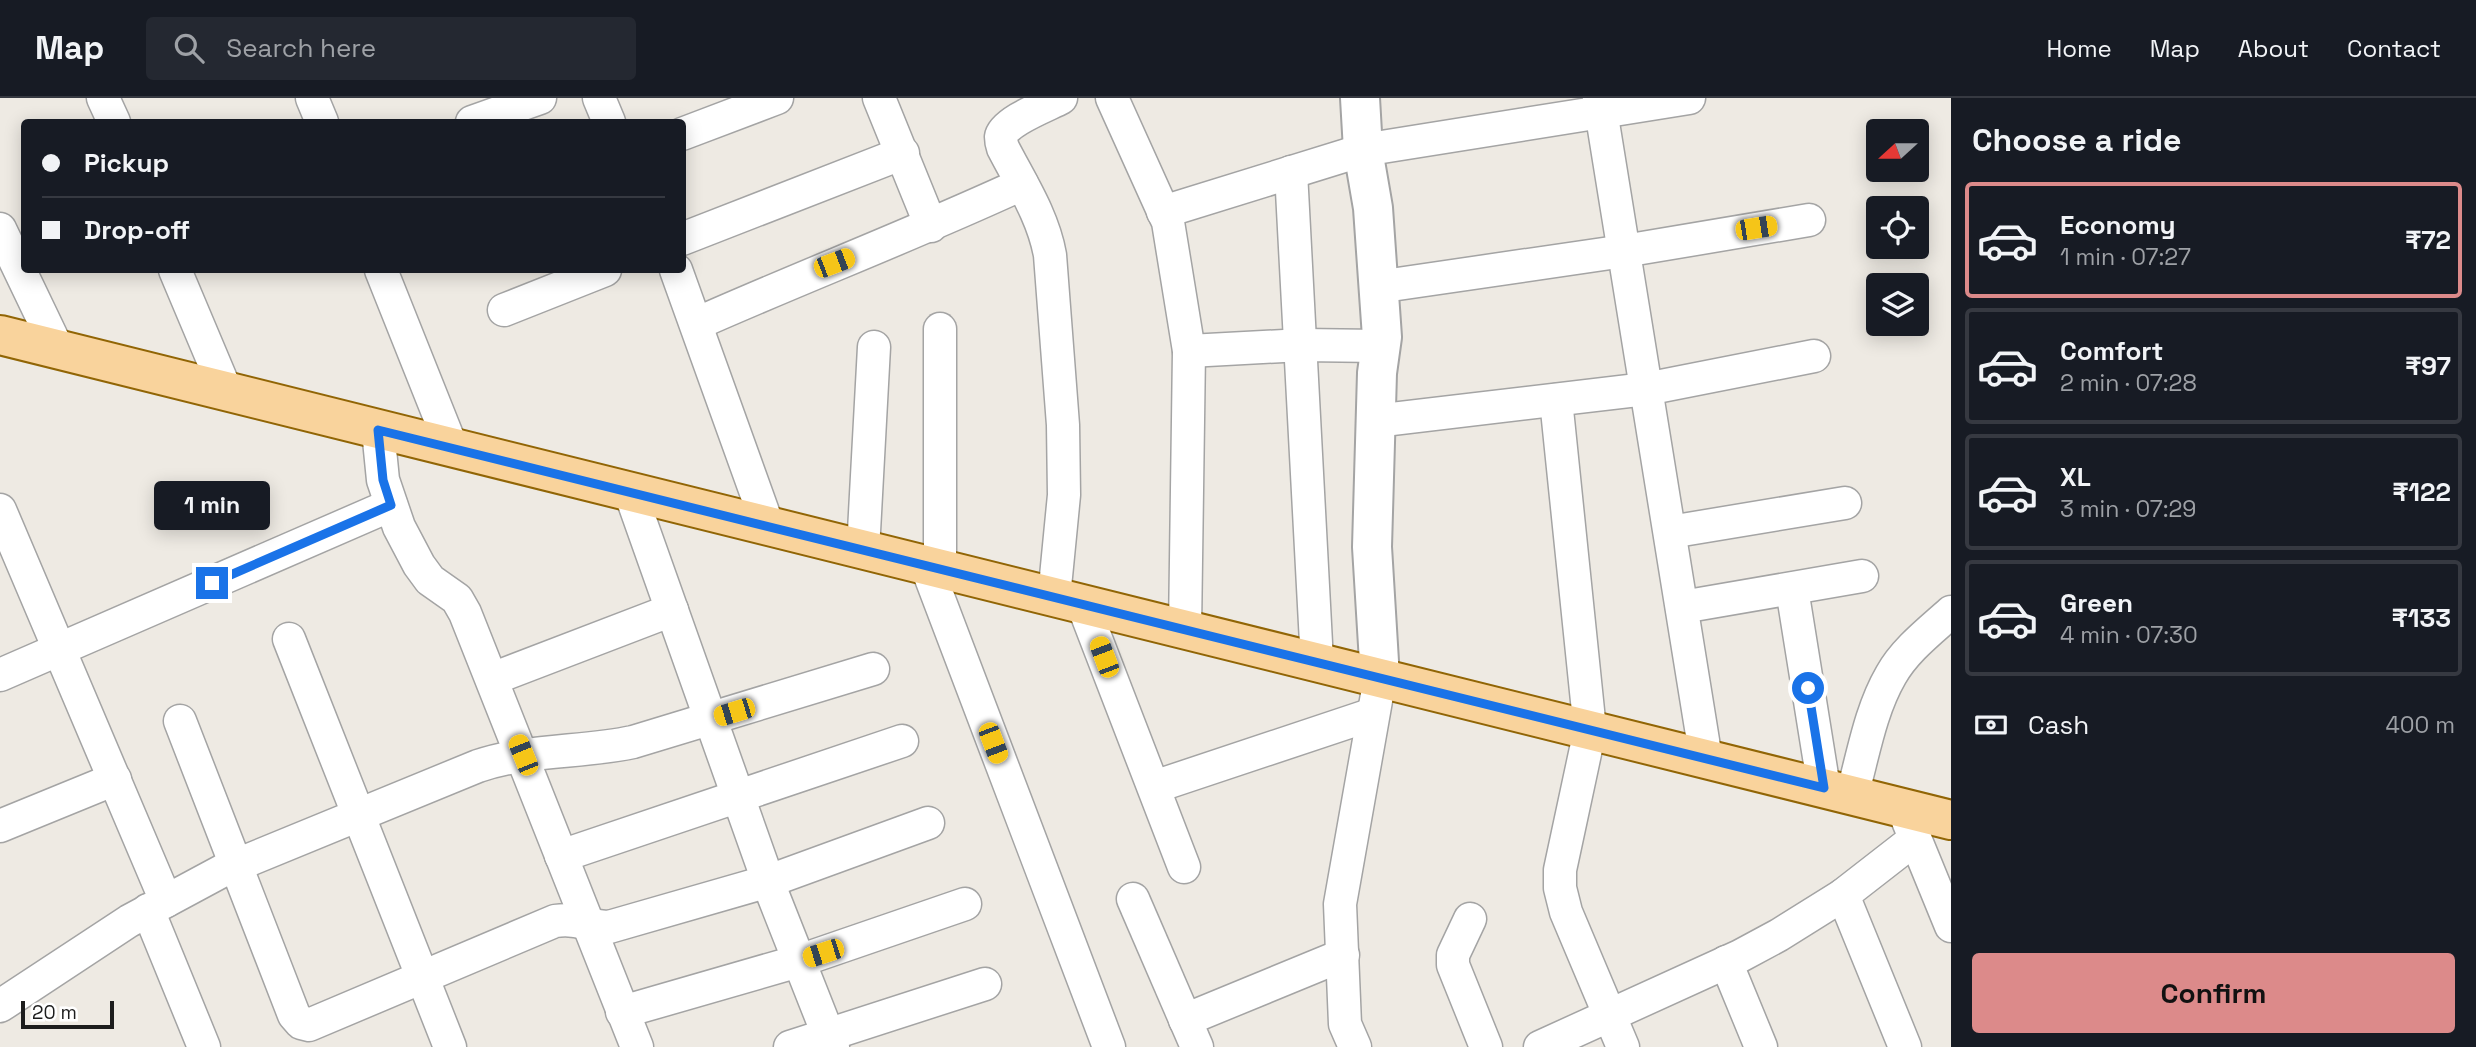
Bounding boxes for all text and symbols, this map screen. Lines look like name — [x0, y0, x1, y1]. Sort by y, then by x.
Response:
search box — [146, 17, 636, 80]
text: Map — [35, 27, 104, 69]
icon: search — [170, 29, 208, 67]
text: Search here — [226, 31, 376, 65]
text: Home — [2046, 33, 2112, 64]
text: Map — [2150, 33, 2200, 64]
text: About — [2238, 33, 2309, 64]
text: Contact — [2347, 33, 2441, 64]
north arrow — [1866, 119, 1928, 182]
map controls — [1866, 119, 1929, 336]
text: Choose a ride — [1972, 120, 2182, 160]
text: Pickup — [84, 146, 169, 180]
button: locate — [1866, 196, 1929, 259]
text: Economy — [2060, 208, 2176, 242]
icon: car — [1976, 209, 2039, 272]
text: Drop-off — [84, 213, 190, 247]
car — [1734, 214, 1779, 242]
text: ₹72 — [2405, 223, 2451, 257]
text: 1 min · 07:27 — [2060, 242, 2191, 272]
car — [811, 246, 858, 280]
button: layers — [1866, 273, 1929, 336]
text: Comfort — [2060, 334, 2163, 368]
icon: car — [1976, 335, 2039, 398]
text: ₹97 — [2405, 349, 2451, 383]
text: 2 min · 07:28 — [2060, 368, 2197, 398]
text: XL — [2060, 460, 2091, 494]
icon: car — [1976, 461, 2039, 524]
text: ₹122 — [2392, 475, 2451, 509]
callout: 1 min — [154, 482, 270, 531]
text: 1 min — [184, 490, 240, 520]
text: 3 min · 07:29 — [2060, 494, 2196, 524]
route end — [196, 567, 228, 599]
text: Green — [2060, 586, 2133, 620]
icon: car — [1976, 587, 2039, 650]
text: ₹133 — [2391, 601, 2451, 635]
text: 4 min · 07:30 — [2060, 620, 2198, 650]
car — [1087, 634, 1122, 680]
route start — [1792, 672, 1824, 704]
car — [711, 696, 758, 728]
icon: cash — [1972, 706, 2010, 744]
text: Cash — [2028, 708, 2089, 742]
text: 400 m — [2385, 710, 2455, 740]
car — [976, 720, 1011, 766]
car — [506, 732, 541, 778]
car — [800, 937, 847, 969]
button: Confirm — [1972, 953, 2455, 1033]
scale bar — [21, 998, 114, 1030]
text: 20 m — [32, 1000, 77, 1025]

